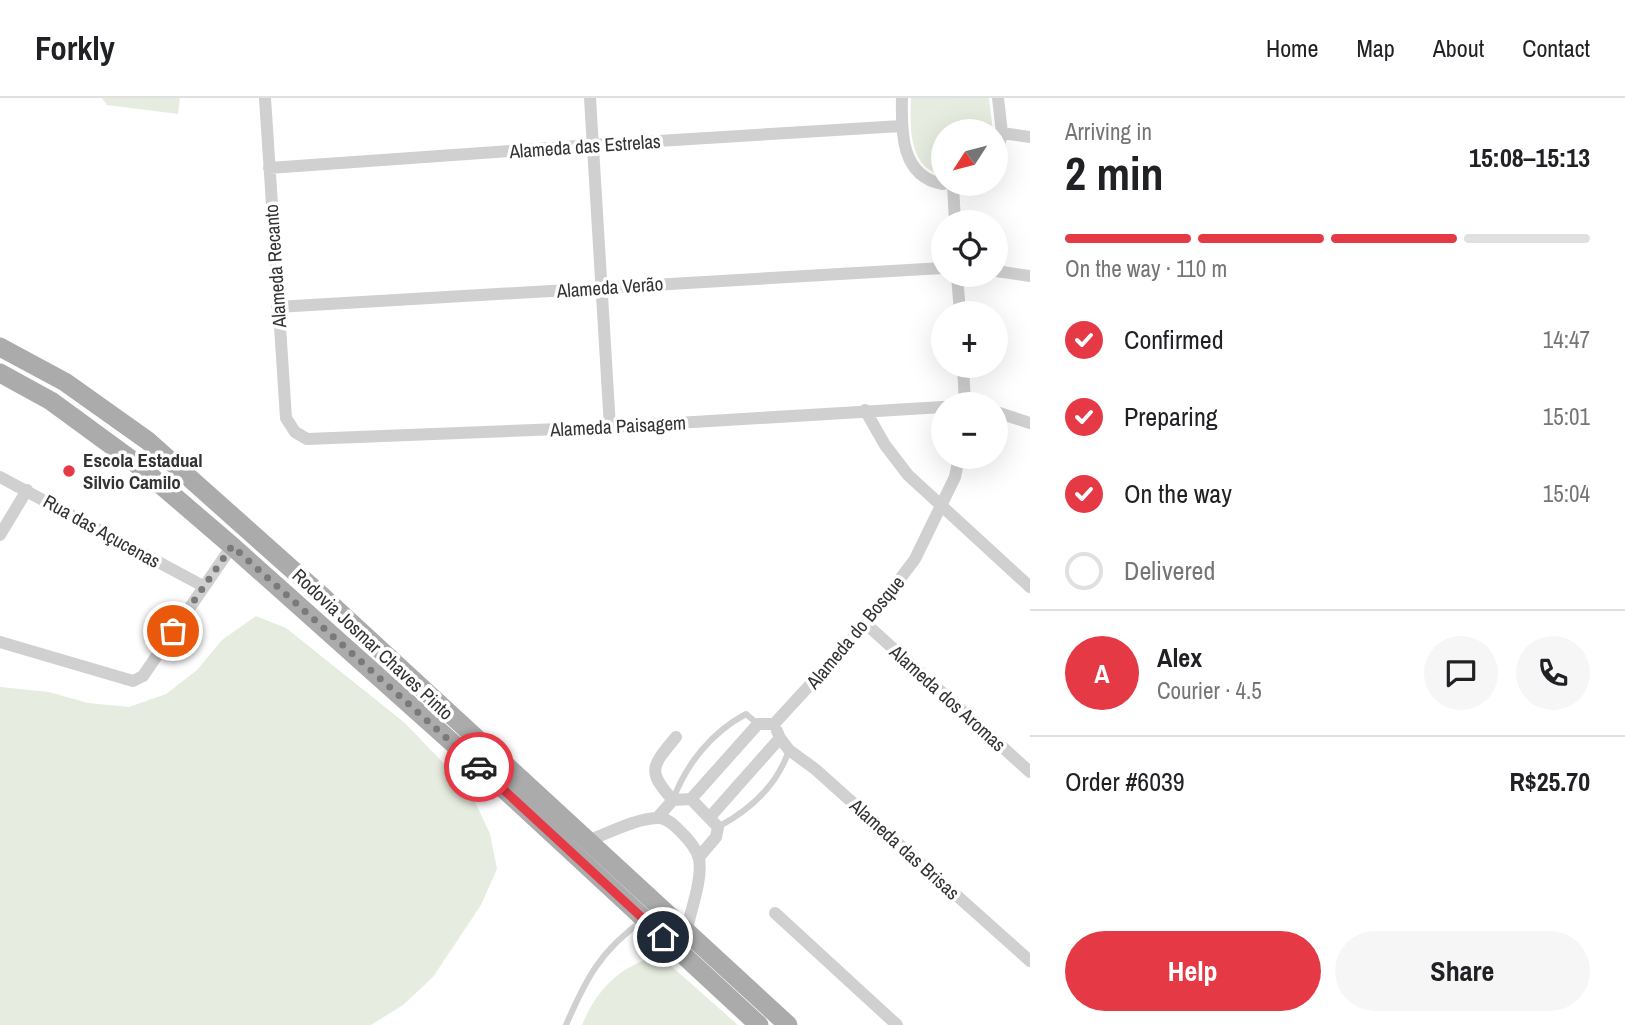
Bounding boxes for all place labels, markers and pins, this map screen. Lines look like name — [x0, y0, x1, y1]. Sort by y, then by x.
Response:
place label: Escola Estadual Silvio Camilo — [83, 447, 203, 495]
marker: Escola Estadual Silvio Camilo — [61, 463, 77, 479]
pin — [143, 601, 203, 661]
pin — [633, 907, 693, 967]

